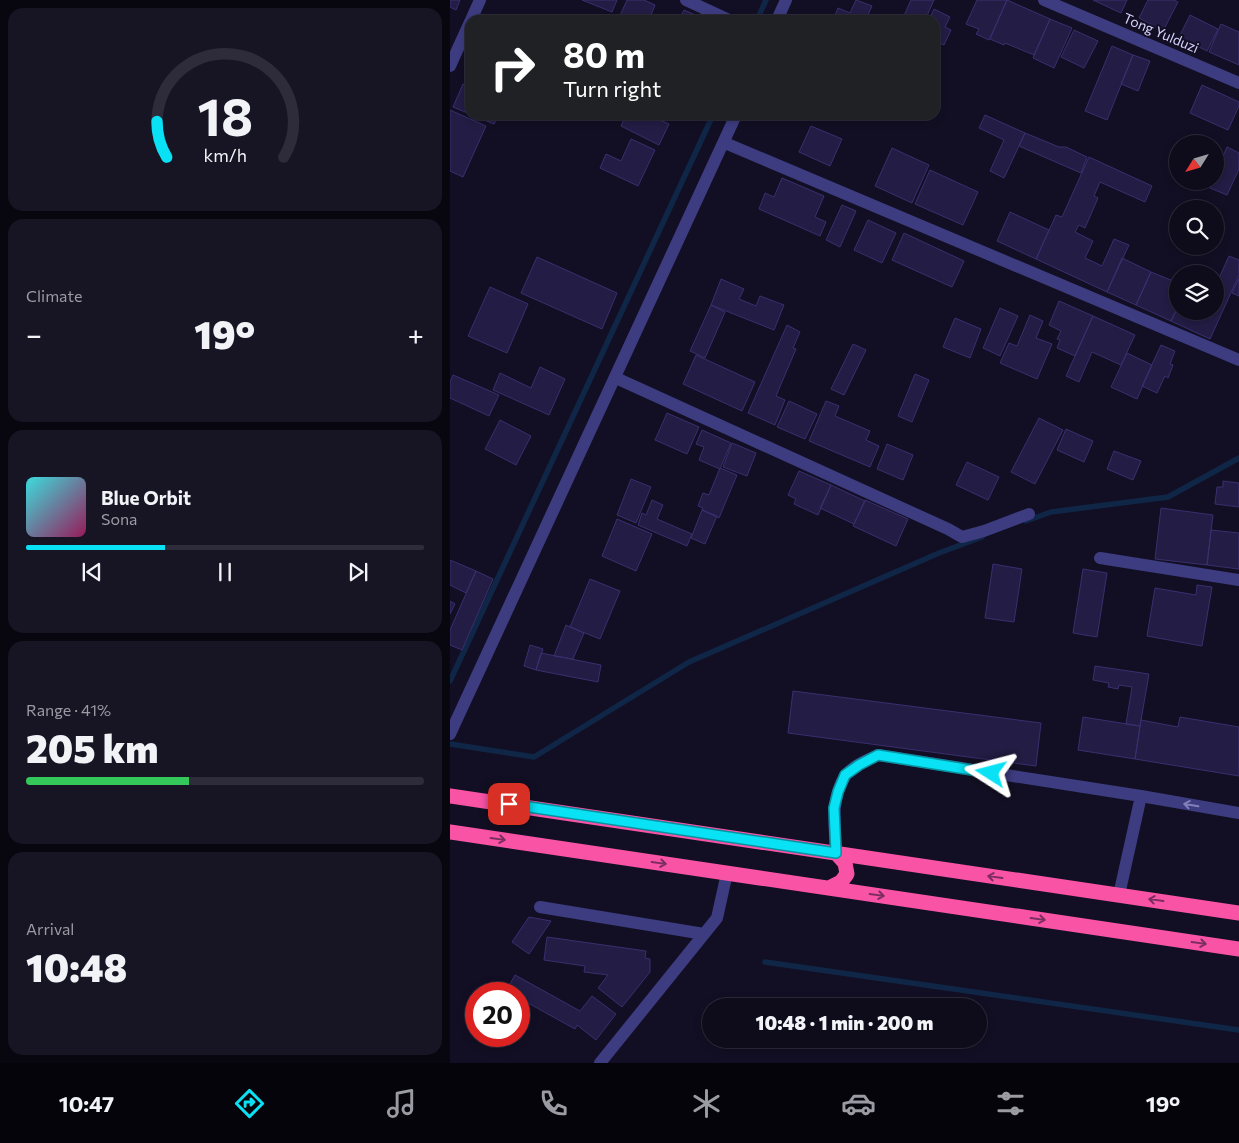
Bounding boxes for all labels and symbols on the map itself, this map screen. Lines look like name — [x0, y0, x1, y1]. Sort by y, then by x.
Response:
street label: Tong Yulduzi — [1121, 9, 1202, 56]
north arrow — [1169, 135, 1224, 190]
position arrow — [964, 746, 1016, 798]
pin — [488, 783, 530, 825]
one-way arrow — [1183, 799, 1199, 809]
one-way arrow — [490, 834, 506, 844]
one-way arrow — [651, 858, 667, 868]
one-way arrow — [988, 871, 1004, 881]
one-way arrow — [869, 891, 885, 901]
one-way arrow — [1149, 895, 1165, 905]
one-way arrow — [1030, 914, 1046, 924]
one-way arrow — [1190, 938, 1206, 948]
speed limit sign: 20 — [465, 982, 530, 1047]

